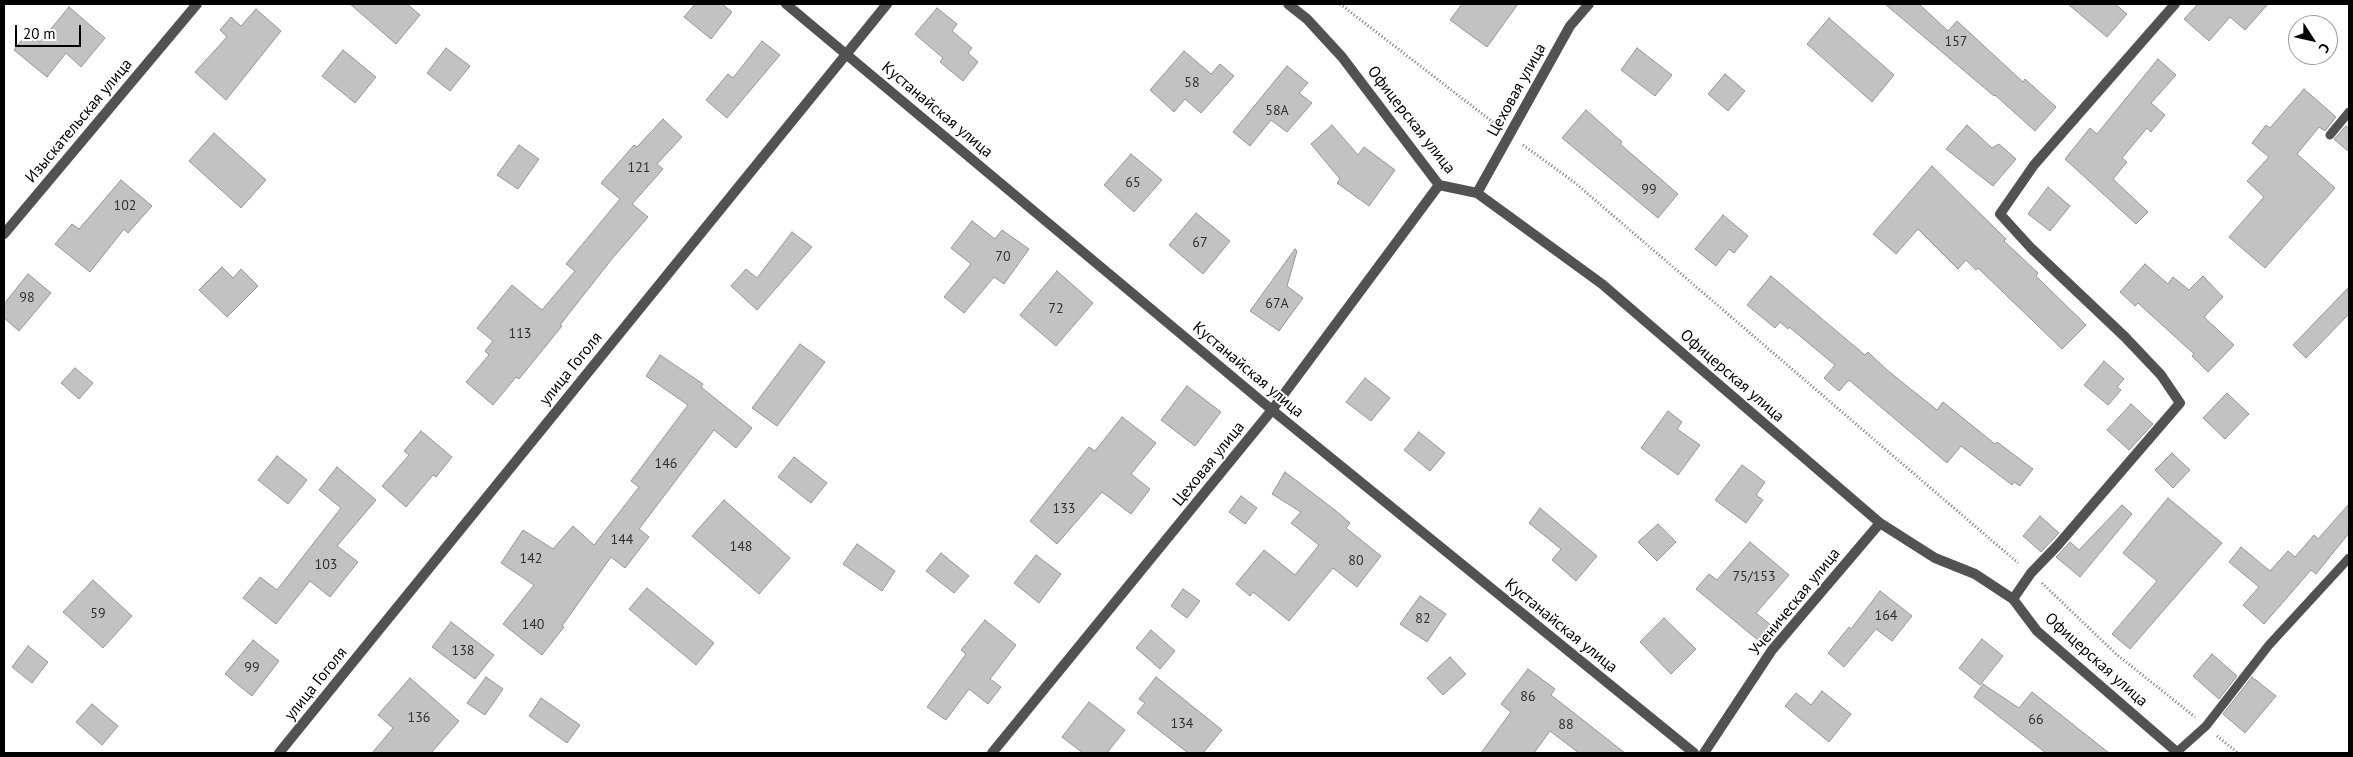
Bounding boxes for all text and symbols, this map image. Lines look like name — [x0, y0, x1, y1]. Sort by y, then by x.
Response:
scale bar — [18, 15, 84, 47]
north arrow — [2288, 15, 2338, 65]
text: 20 m — [23, 24, 56, 43]
house number: 157 — [1945, 34, 1967, 50]
street label: Цеховая улица — [1484, 40, 1550, 140]
text: С — [2315, 40, 2334, 56]
street label: Изыскательская улица — [22, 55, 136, 187]
street label: Кустанайская улица — [878, 58, 996, 162]
street label: Офицерская улица — [1363, 62, 1459, 178]
house number: 58 — [1184, 75, 1200, 91]
house number: 58А — [1265, 103, 1289, 119]
house number: 121 — [628, 160, 650, 176]
house number: 65 — [1125, 175, 1141, 191]
house number: 99 — [1641, 182, 1657, 198]
house number: 102 — [114, 198, 136, 214]
house number: 67 — [1192, 235, 1208, 251]
house number: 70 — [995, 249, 1011, 265]
house number: 98 — [19, 290, 35, 306]
house number: 67А — [1265, 296, 1289, 312]
house number: 72 — [1048, 301, 1064, 317]
street label: Кустанайская улица — [1189, 318, 1307, 422]
house number: 113 — [509, 326, 531, 342]
street label: Офицерская улица — [1676, 326, 1788, 426]
street label: улица Гоголя — [536, 329, 606, 409]
street label: Цеховая улица — [1169, 418, 1249, 510]
house number: 146 — [655, 456, 677, 472]
house number: 133 — [1053, 501, 1075, 517]
house number: 144 — [611, 532, 633, 548]
house number: 148 — [730, 539, 752, 555]
street label: Ученическая улица — [1746, 544, 1844, 660]
house number: 142 — [520, 551, 542, 567]
house number: 80 — [1348, 553, 1364, 569]
house number: 103 — [315, 557, 337, 573]
house number: 75/153 — [1732, 569, 1776, 585]
street label: Кустанайская улица — [1501, 575, 1621, 677]
house number: 59 — [90, 606, 106, 622]
house number: 164 — [1875, 608, 1897, 624]
street label: Офицерская улица — [2041, 609, 2151, 711]
house number: 82 — [1415, 611, 1431, 627]
house number: 140 — [522, 617, 544, 633]
house number: 138 — [452, 643, 474, 659]
street label: улица Гоголя — [281, 644, 351, 724]
house number: 99 — [244, 660, 260, 676]
house number: 86 — [1520, 689, 1536, 705]
house number: 136 — [408, 710, 430, 726]
house number: 66 — [2028, 712, 2044, 728]
house number: 134 — [1171, 716, 1193, 732]
house number: 88 — [1558, 717, 1574, 733]

